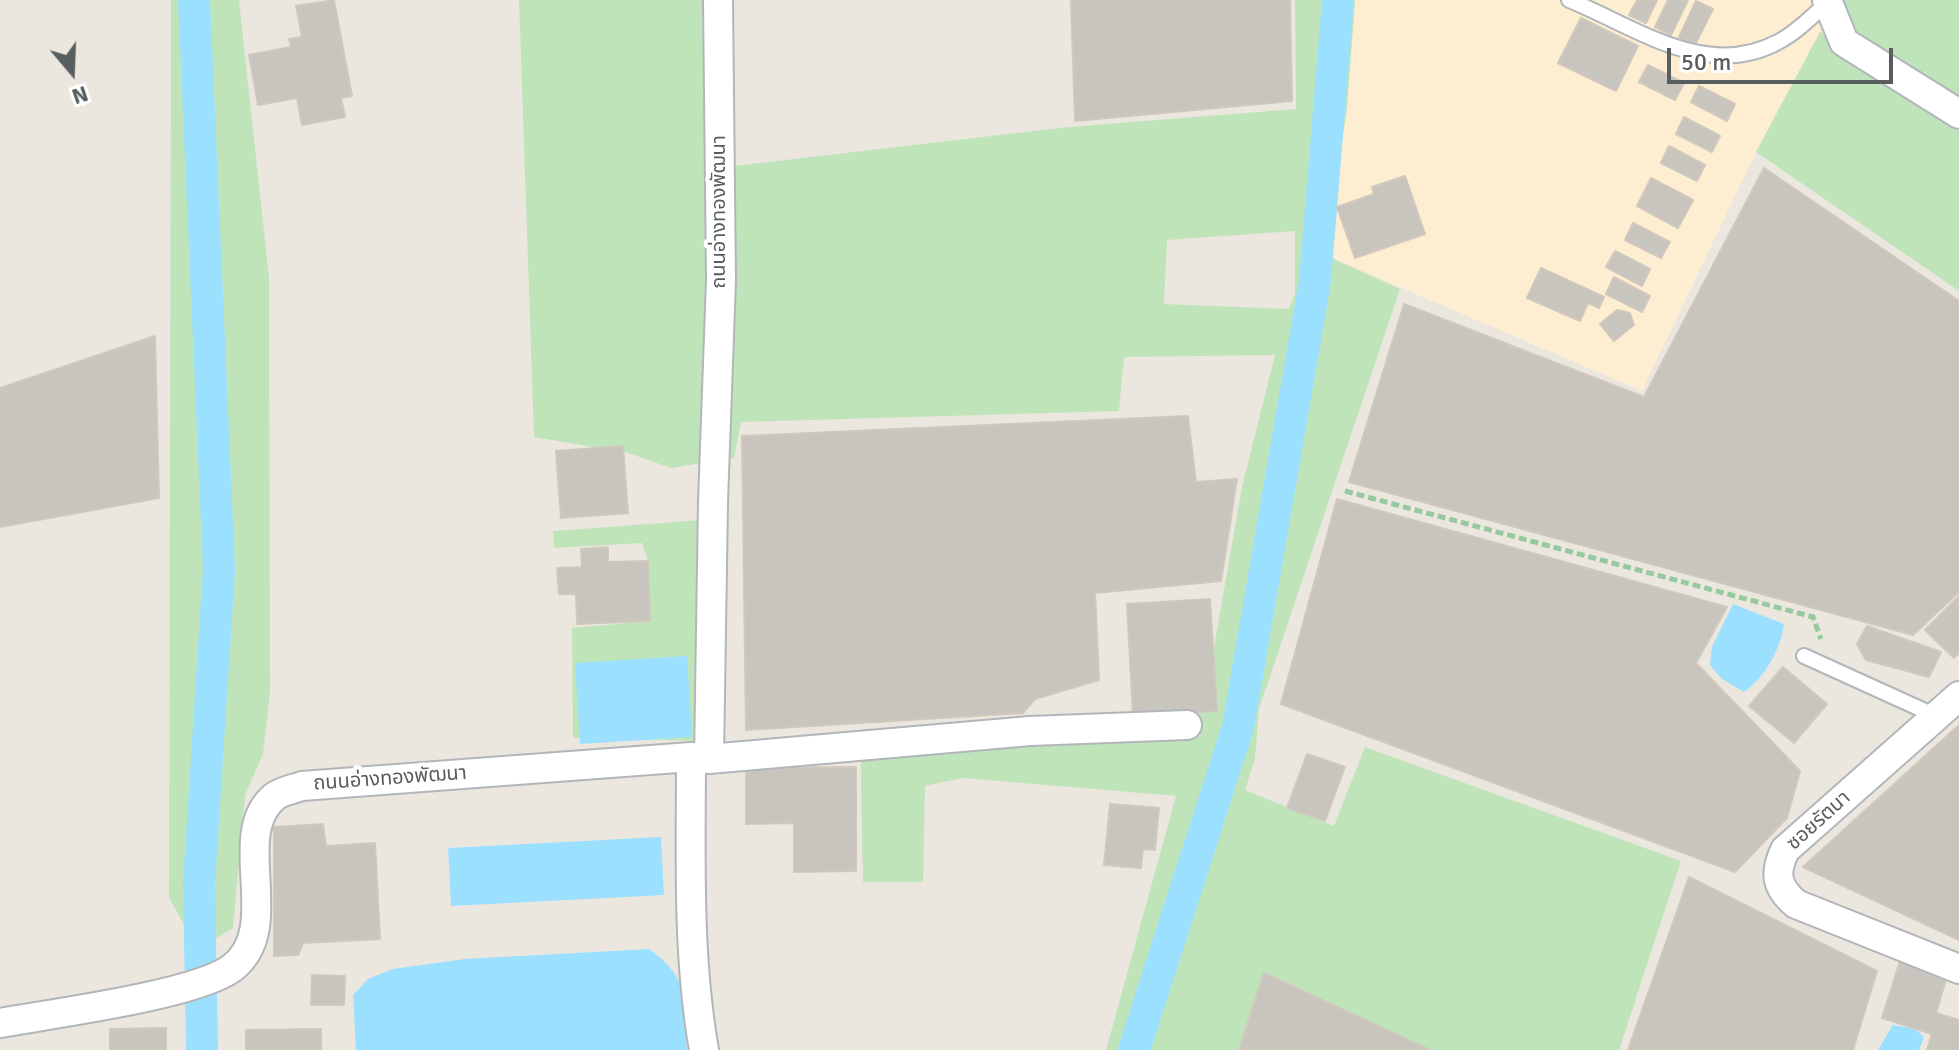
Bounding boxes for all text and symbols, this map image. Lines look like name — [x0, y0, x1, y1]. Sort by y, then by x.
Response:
north arrow — [32, 32, 112, 112]
scale bar — [1671, 32, 1897, 82]
text: 50 m — [1681, 47, 1731, 77]
text: N — [68, 80, 92, 110]
street label: ถนนอ่างทองพัฒนา — [708, 135, 732, 289]
street label: ถนนอ่างทองพัฒนา — [313, 762, 467, 796]
street label: ซอยรัตนา — [1782, 786, 1856, 856]

